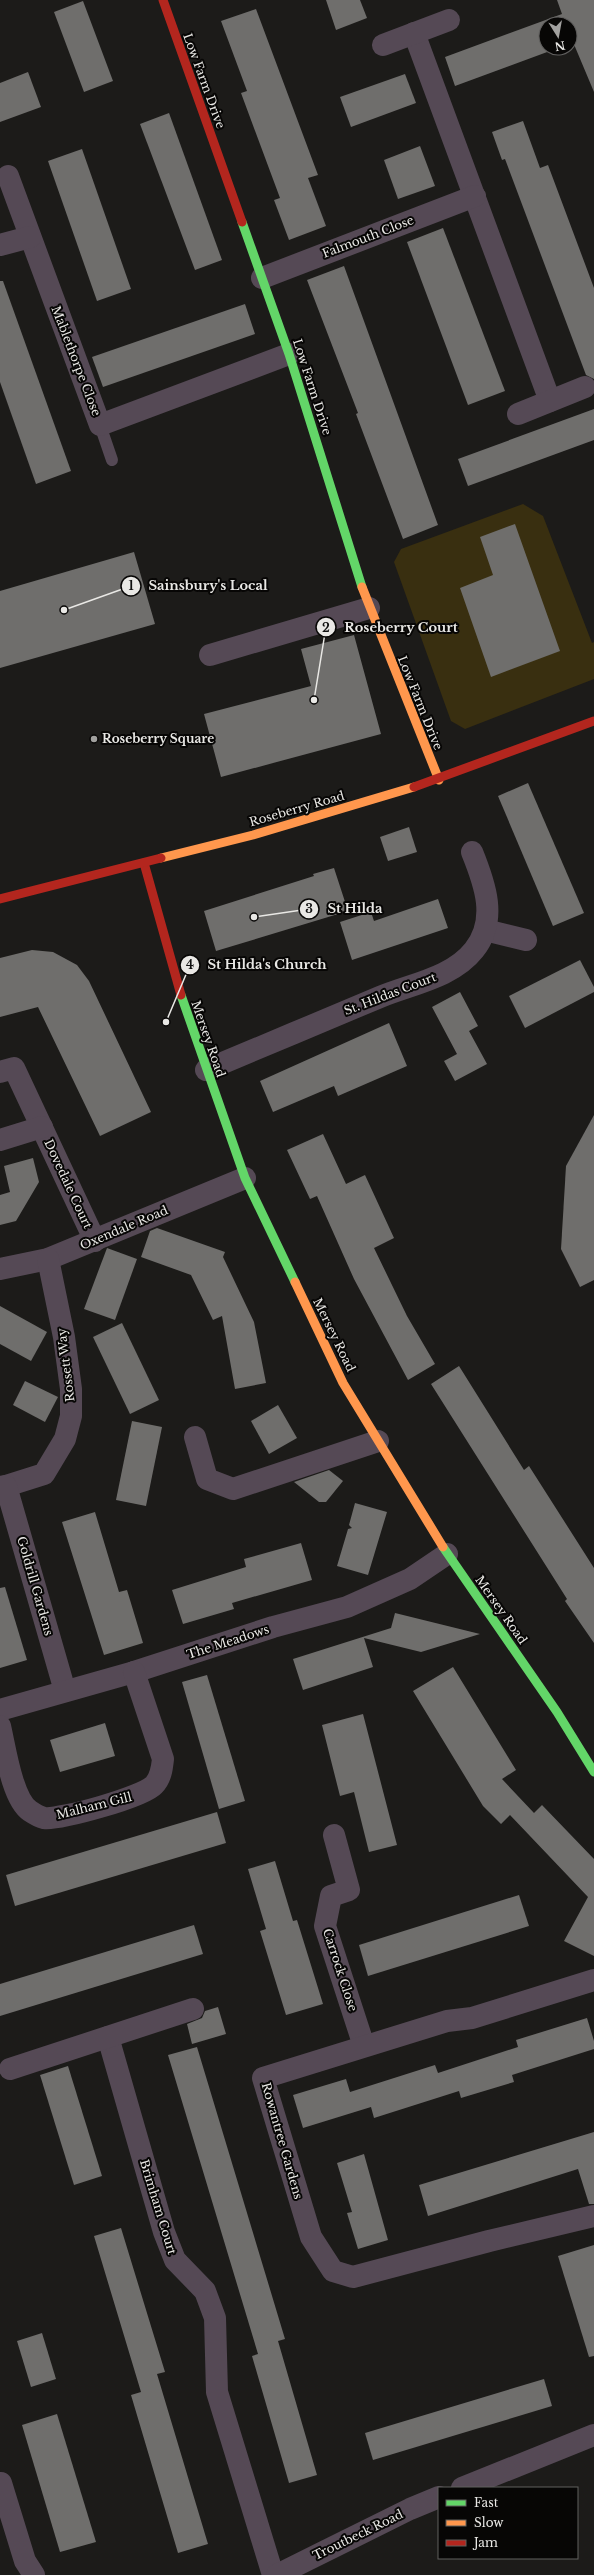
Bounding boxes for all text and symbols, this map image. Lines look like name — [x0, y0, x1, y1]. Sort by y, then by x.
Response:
north arrow — [538, 16, 578, 56]
street label: Low Farm Drive — [180, 31, 229, 131]
text: N — [553, 38, 566, 54]
street label: Falmouth Close — [320, 212, 416, 261]
street label: Mablethorpe Close — [49, 304, 104, 418]
street label: Low Farm Drive — [290, 337, 335, 437]
callout: Sainsbury's Local — [121, 573, 276, 598]
text: Sainsbury's Local — [148, 577, 268, 594]
text: 1 — [128, 578, 134, 593]
callout: Roseberry Court — [316, 615, 466, 640]
text: Roseberry Court — [344, 619, 458, 636]
text: 2 — [322, 620, 330, 635]
street label: Low Farm Drive — [395, 654, 446, 752]
place label: Roseberry Square — [102, 731, 214, 746]
marker: Roseberry Square — [89, 734, 99, 744]
street label: Roseberry Road — [248, 788, 346, 829]
callout: St Hilda — [299, 896, 391, 921]
text: St Hilda — [327, 900, 383, 917]
text: 3 — [305, 901, 313, 916]
callout: St Hilda's Church — [180, 952, 335, 977]
text: St Hilda's Church — [207, 956, 327, 973]
text: 4 — [186, 957, 194, 972]
street label: St. Hildas Court — [342, 969, 438, 1018]
street label: Mersey Road — [188, 998, 229, 1079]
street label: Dovedale Court — [41, 1137, 96, 1231]
street label: Oxendale Road — [78, 1202, 170, 1253]
street label: Mersey Road — [310, 1295, 359, 1374]
street label: Rossett Way — [54, 1327, 77, 1403]
street label: Goldrill Gardens — [14, 1534, 57, 1637]
street label: Mersey Road — [472, 1573, 531, 1647]
street label: The Meadows — [185, 1621, 271, 1662]
street label: Malham Gill — [55, 1789, 133, 1822]
street label: Carrock Close — [320, 1927, 361, 2013]
street label: Rowantree Gardens — [259, 2081, 306, 2201]
street label: Brimham Court — [137, 2157, 180, 2257]
legend — [438, 2487, 578, 2559]
text: Fast — [474, 2495, 499, 2510]
street label: Troutbeck Road — [310, 2506, 405, 2563]
text: Slow — [474, 2515, 504, 2530]
text: Jam — [472, 2535, 498, 2550]

